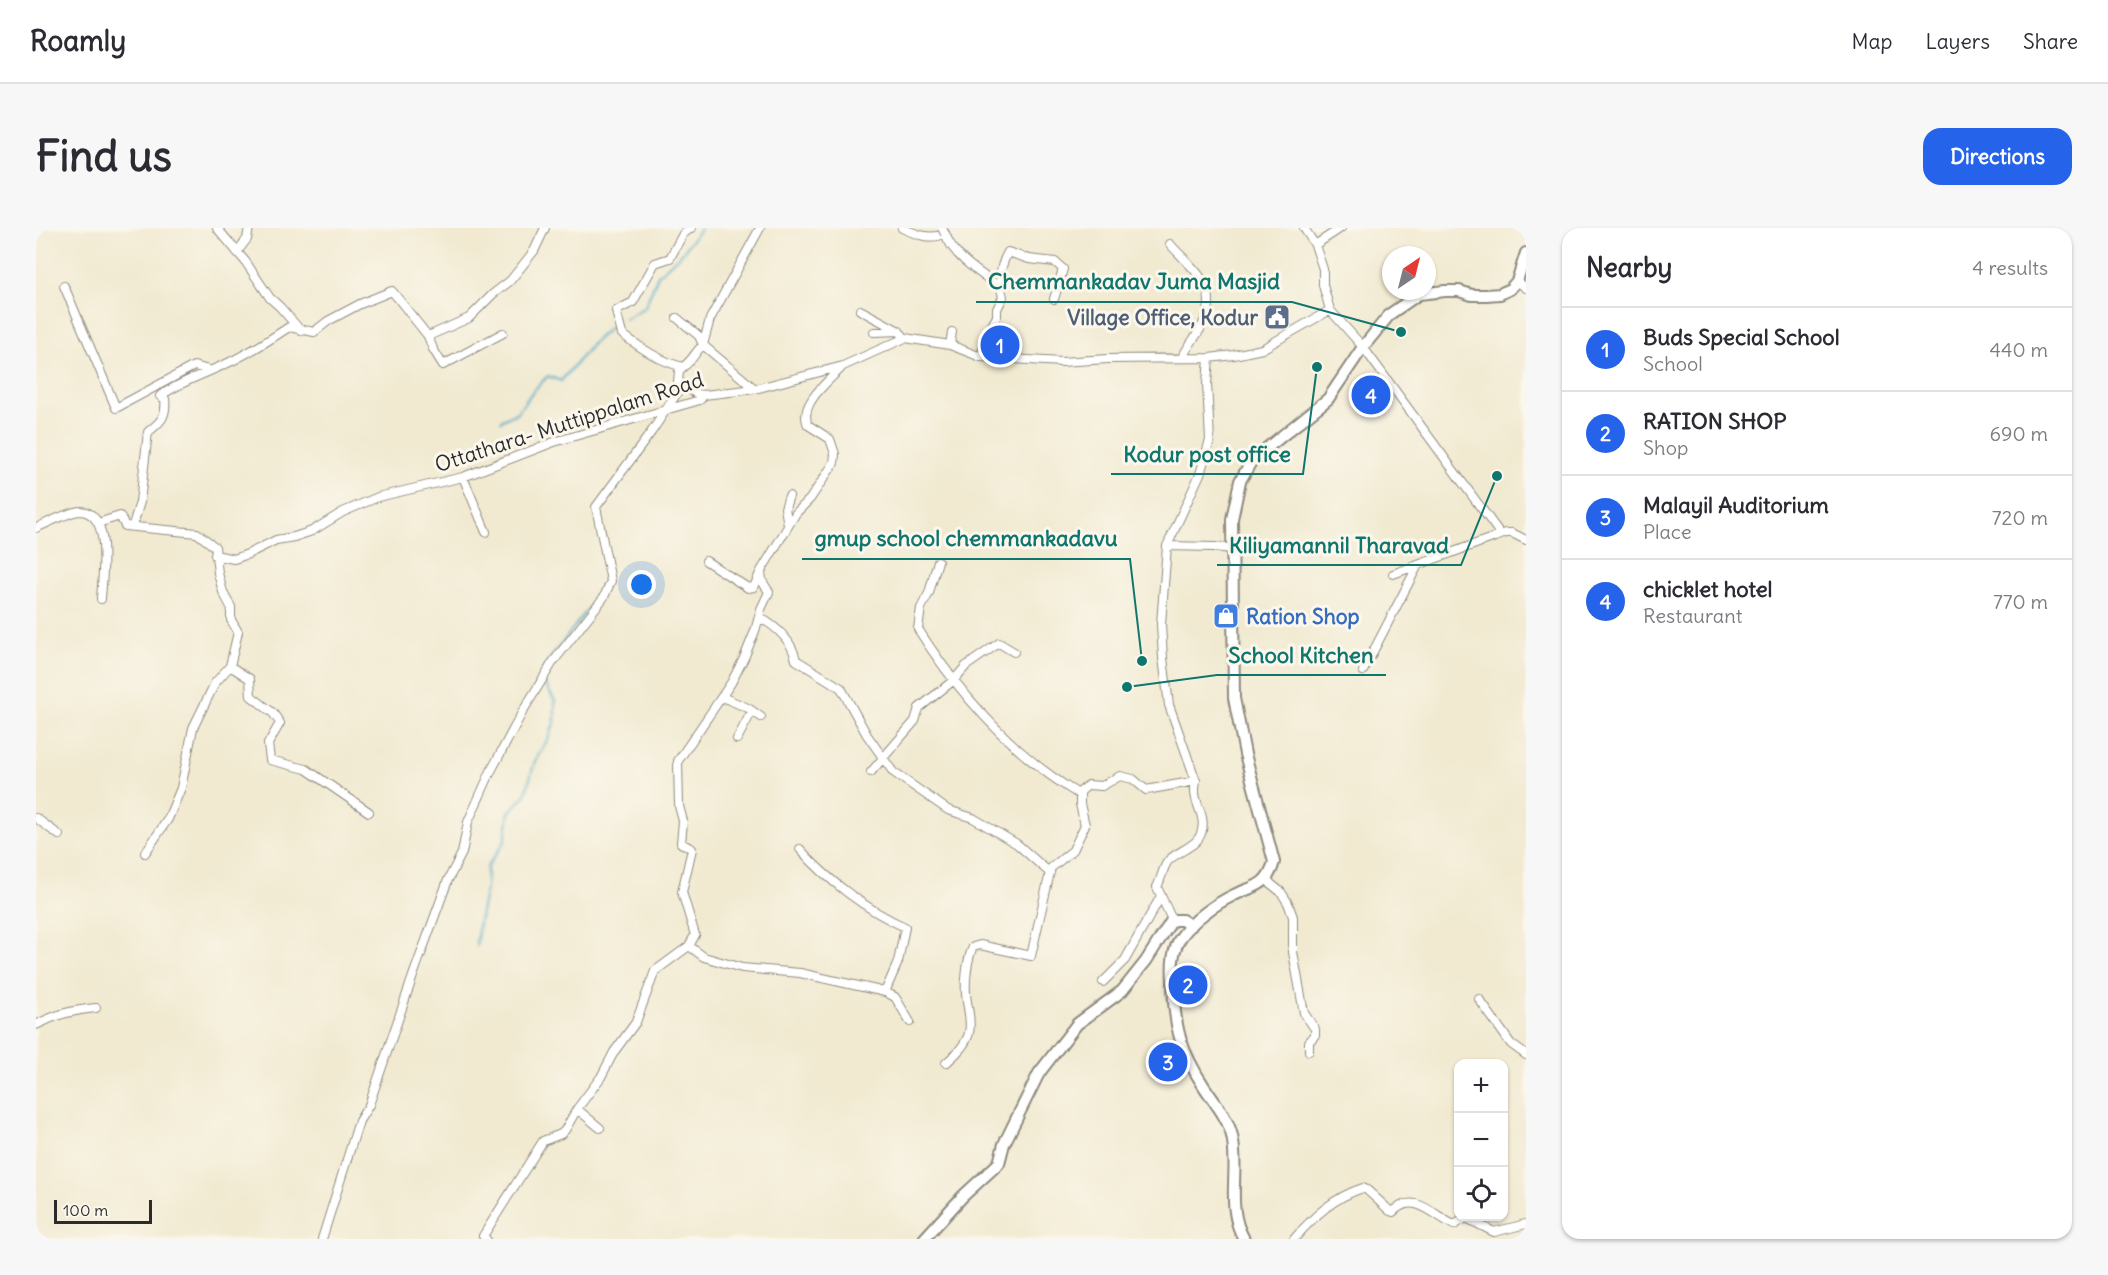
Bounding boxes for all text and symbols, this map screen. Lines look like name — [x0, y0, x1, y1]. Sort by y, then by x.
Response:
text: Roamly — [30, 23, 126, 59]
text: Map — [1852, 28, 1892, 55]
text: Layers — [1925, 28, 1990, 55]
text: Share — [2023, 28, 2078, 55]
button: Directions — [1923, 128, 2072, 185]
text: Find us — [36, 130, 172, 182]
north arrow — [1382, 246, 1436, 300]
text: Nearby — [1586, 251, 1672, 284]
text: 4 results — [1972, 255, 2048, 280]
callout: Chemmankadav Juma Masjid — [976, 262, 1292, 302]
text: Chemmankadav Juma Masjid — [988, 267, 1280, 295]
public building icon: Village Office, Kodur — [1262, 302, 1292, 332]
place label: Village Office, Kodur — [1067, 304, 1258, 331]
pin: 1 — [980, 322, 1020, 368]
text: Buds Special School — [1643, 323, 1840, 351]
text: 1 — [1602, 337, 1609, 362]
text: 440 m — [1989, 337, 2048, 362]
text: School — [1643, 351, 1703, 376]
street label: Ottathara- Muttippalam Road — [431, 366, 707, 478]
pin: 4 — [1352, 372, 1390, 418]
text: RATION SHOP — [1643, 407, 1787, 435]
text: 2 — [1600, 421, 1611, 446]
text: 690 m — [1990, 421, 2048, 446]
callout: Kodur post office — [1111, 434, 1303, 474]
text: Shop — [1643, 435, 1688, 460]
text: Kodur post office — [1123, 440, 1291, 468]
text: Malayil Auditorium — [1643, 491, 1829, 519]
text: 3 — [1600, 505, 1611, 530]
text: 720 m — [1992, 505, 2048, 530]
callout: gmup school chemmankadavu — [802, 519, 1130, 559]
text: Place — [1643, 519, 1691, 544]
text: gmup school chemmankadavu — [814, 524, 1118, 552]
callout: Kiliyamannil Tharavad — [1217, 525, 1461, 565]
text: Kiliyamannil Tharavad — [1229, 531, 1449, 559]
your location — [627, 570, 656, 599]
text: chicklet hotel — [1643, 575, 1773, 603]
text: 4 — [1600, 589, 1611, 614]
text: 770 m — [1993, 589, 2048, 614]
shop icon: Ration Shop — [1211, 601, 1241, 631]
place label: Ration Shop — [1246, 603, 1360, 630]
text: Restaurant — [1643, 603, 1742, 628]
callout: School Kitchen — [1217, 635, 1386, 675]
text: School Kitchen — [1228, 641, 1374, 669]
pin: 2 — [1168, 962, 1208, 1008]
pin: 3 — [1148, 1040, 1188, 1084]
map controls — [1454, 1059, 1508, 1221]
button: + — [1454, 1059, 1508, 1113]
button: − — [1454, 1113, 1508, 1167]
button: locate — [1454, 1167, 1508, 1221]
scale bar — [54, 1197, 152, 1224]
text: 100 m — [63, 1200, 108, 1220]

